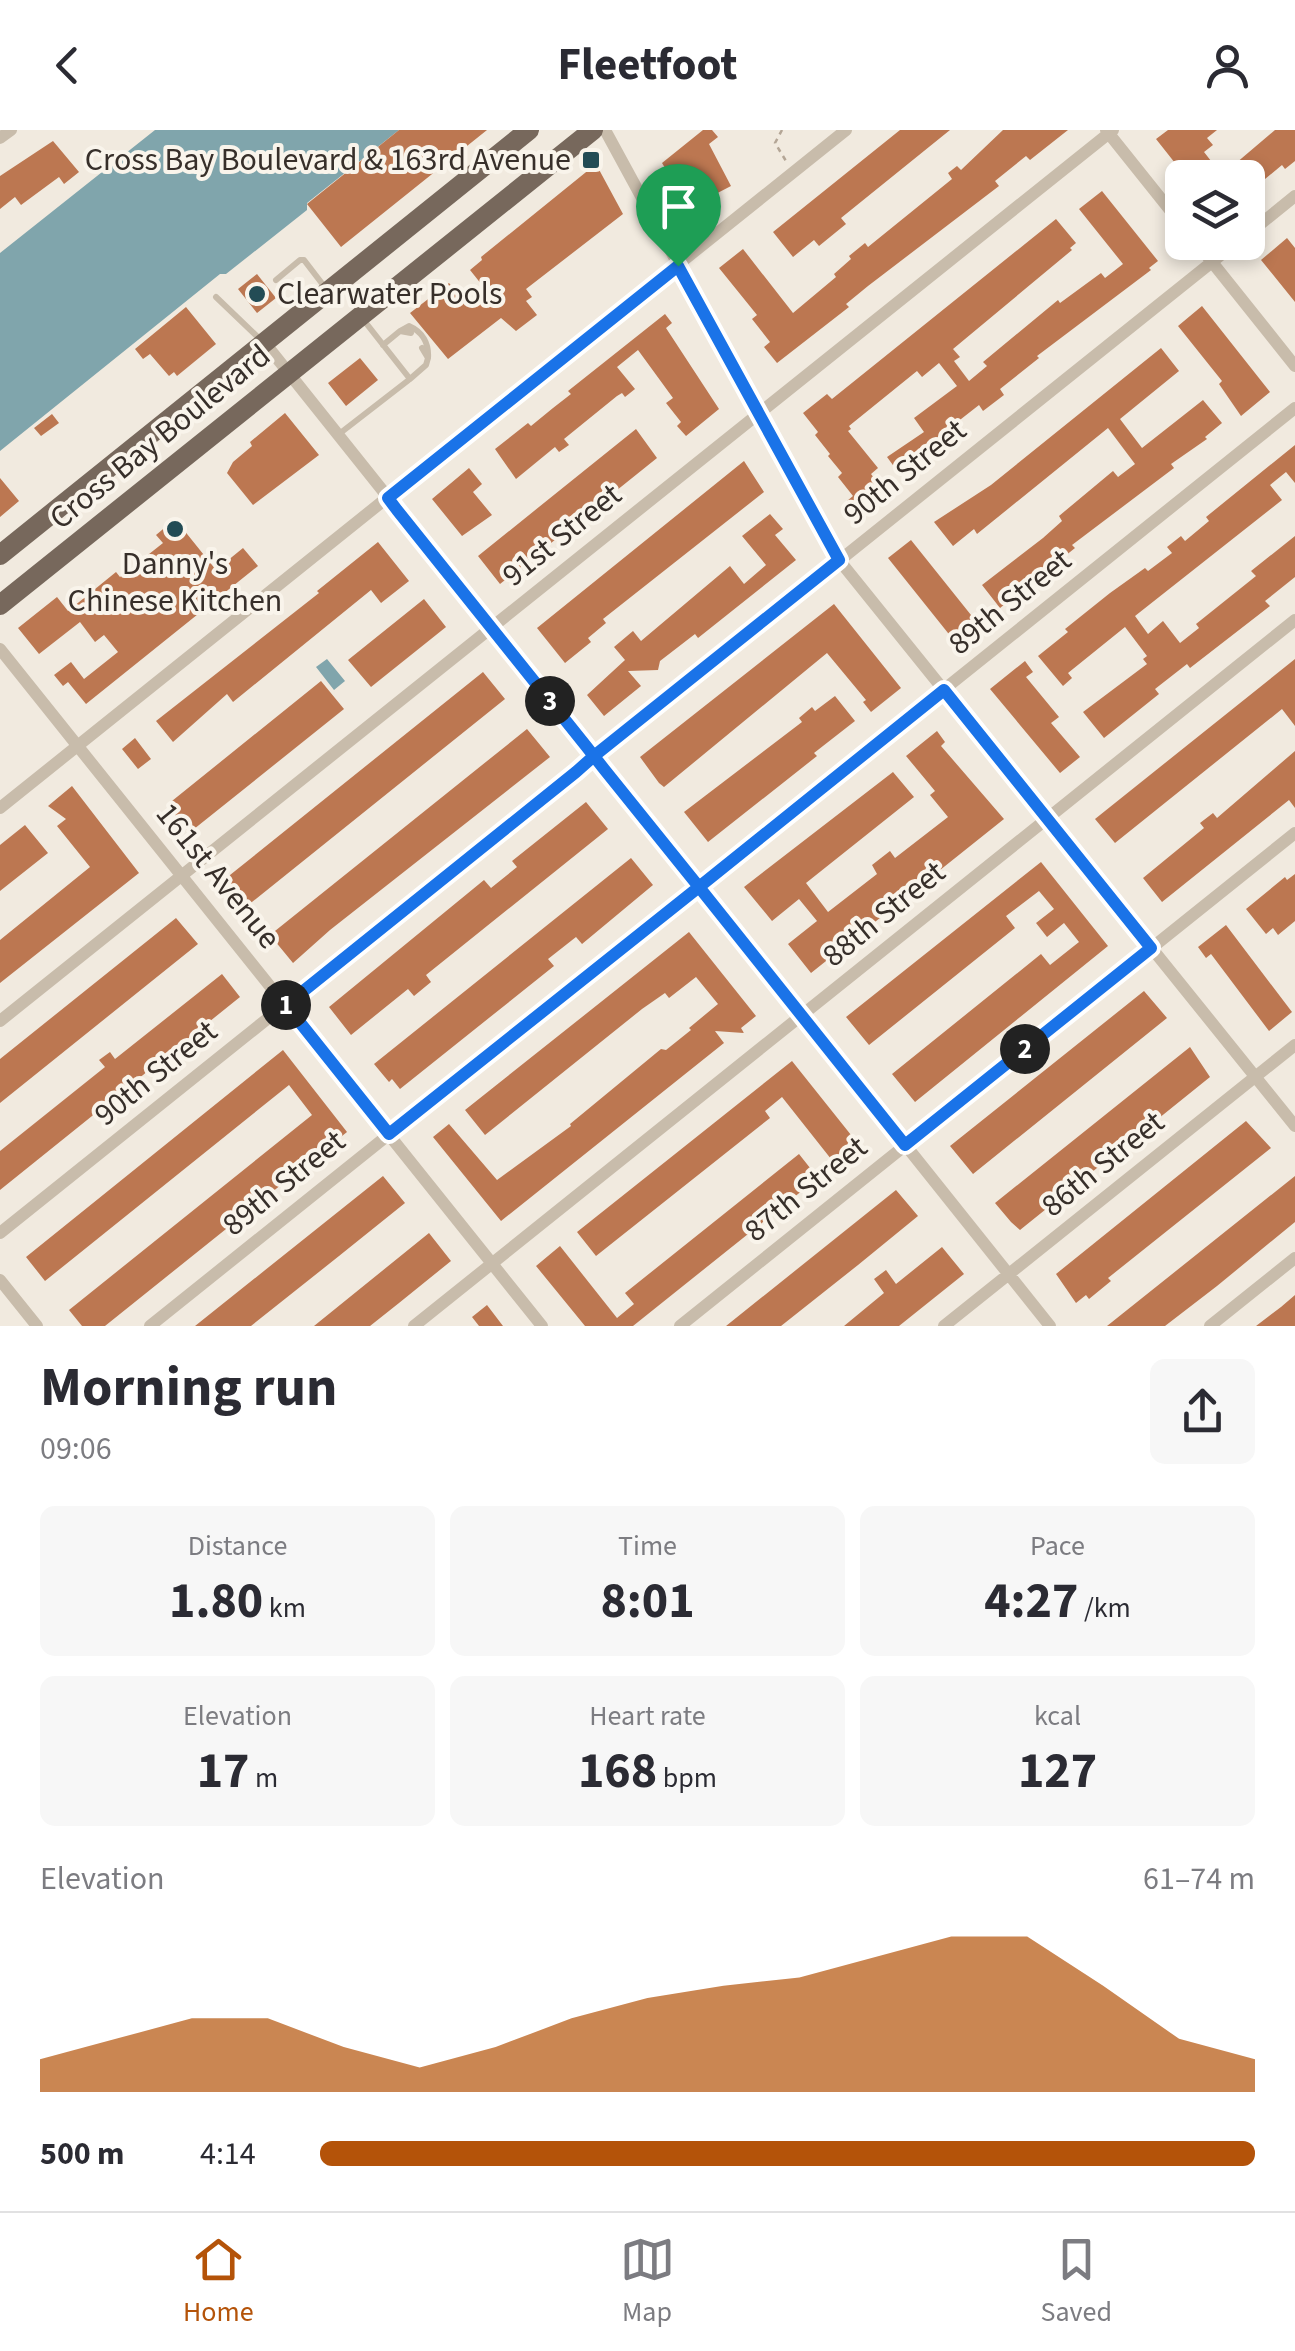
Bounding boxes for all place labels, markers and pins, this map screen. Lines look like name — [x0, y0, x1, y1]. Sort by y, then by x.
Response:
place label: Cross Bay Boulevard & 163rd Avenue — [85, 137, 571, 183]
marker: Cross Bay Boulevard & 163rd Avenue — [580, 149, 602, 171]
pin — [636, 164, 721, 267]
place label: Clearwater Pools — [277, 271, 502, 317]
marker: Clearwater Pools — [246, 283, 268, 305]
marker: Danny's Chinese Kitchen — [164, 518, 186, 540]
place label: Danny's Chinese Kitchen — [68, 541, 282, 624]
pin: 3 — [525, 676, 575, 726]
pin: 1 — [261, 980, 311, 1030]
pin: 2 — [1000, 1024, 1050, 1074]

